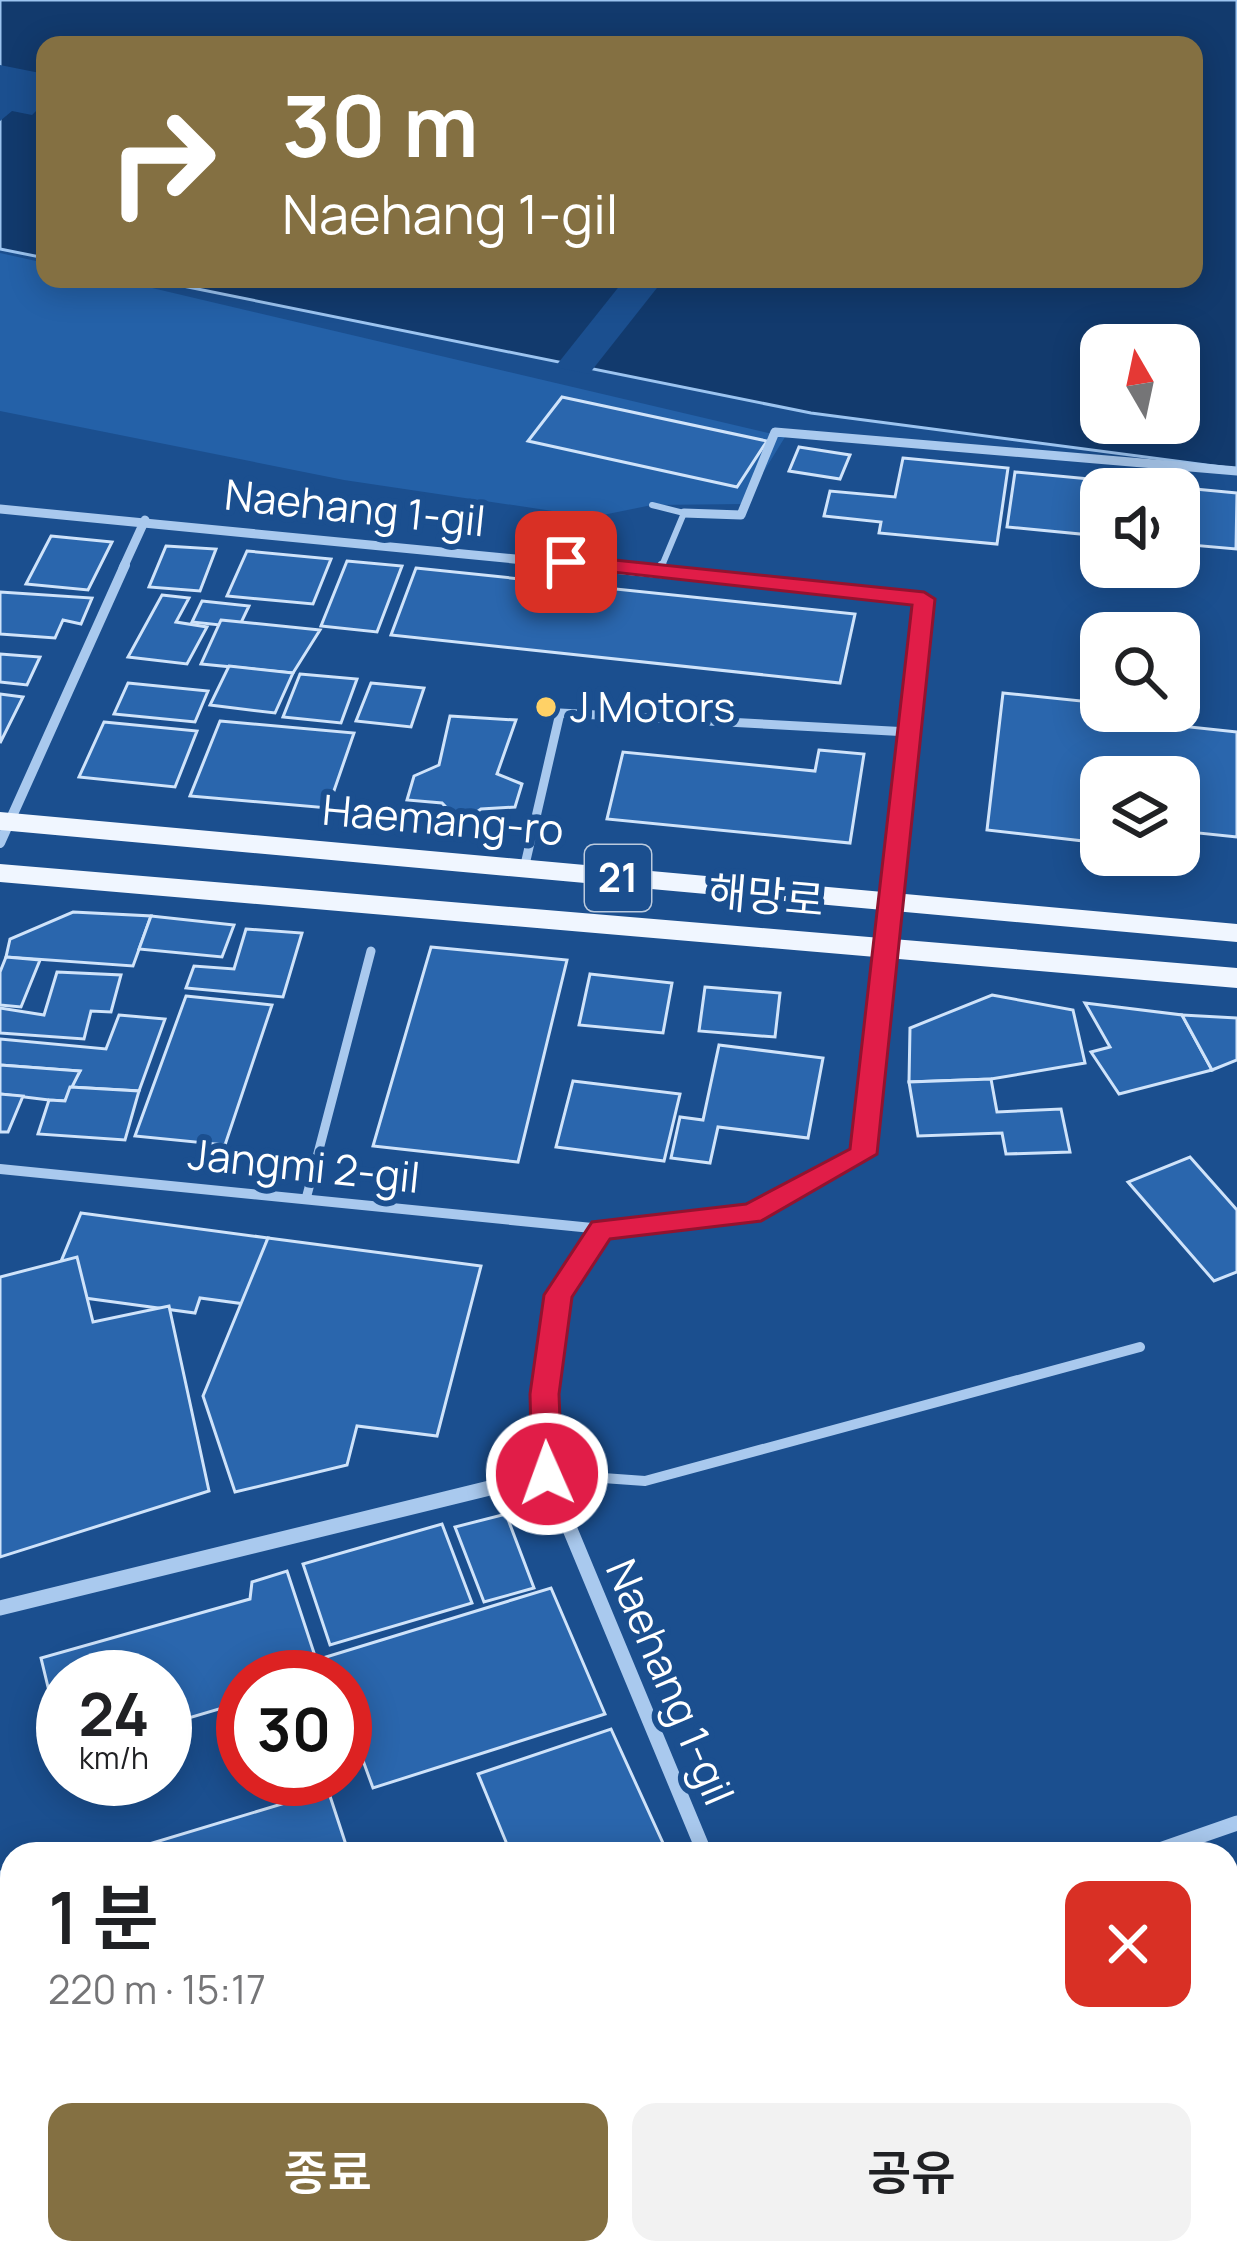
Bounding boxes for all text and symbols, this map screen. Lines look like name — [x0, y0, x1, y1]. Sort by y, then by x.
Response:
text: 30 m — [282, 67, 478, 182]
icon: right — [84, 84, 240, 240]
text: Naehang 1-gil — [282, 176, 618, 250]
north arrow — [1080, 324, 1200, 444]
map controls — [1080, 324, 1200, 876]
street label: Naehang 1-gil — [222, 464, 488, 550]
button: sound — [1080, 468, 1200, 588]
pin — [515, 511, 617, 613]
icon: arrive — [533, 529, 599, 595]
button: search — [1080, 612, 1200, 732]
place label: J Motors — [570, 677, 735, 735]
marker: J Motors — [533, 694, 559, 720]
button: layers — [1080, 756, 1200, 876]
street label: Haemang-ro — [320, 780, 566, 858]
road number: 21 — [585, 845, 651, 911]
street label: 해망로 — [706, 861, 826, 929]
street label: Jangmi 2-gil — [185, 1124, 423, 1206]
position arrow — [484, 1411, 610, 1537]
street label: Naehang 1-gil — [593, 1550, 749, 1813]
speed limit sign: 30 — [216, 1650, 372, 1806]
text: 24 — [78, 1672, 150, 1754]
text: km/h — [79, 1737, 149, 1778]
text: 1 분 — [48, 1867, 159, 1966]
button: close — [1065, 1881, 1191, 2007]
text: 220 m · 15:17 — [48, 1962, 266, 2016]
button: 종료 — [48, 2103, 608, 2241]
button: 공유 — [632, 2103, 1191, 2241]

